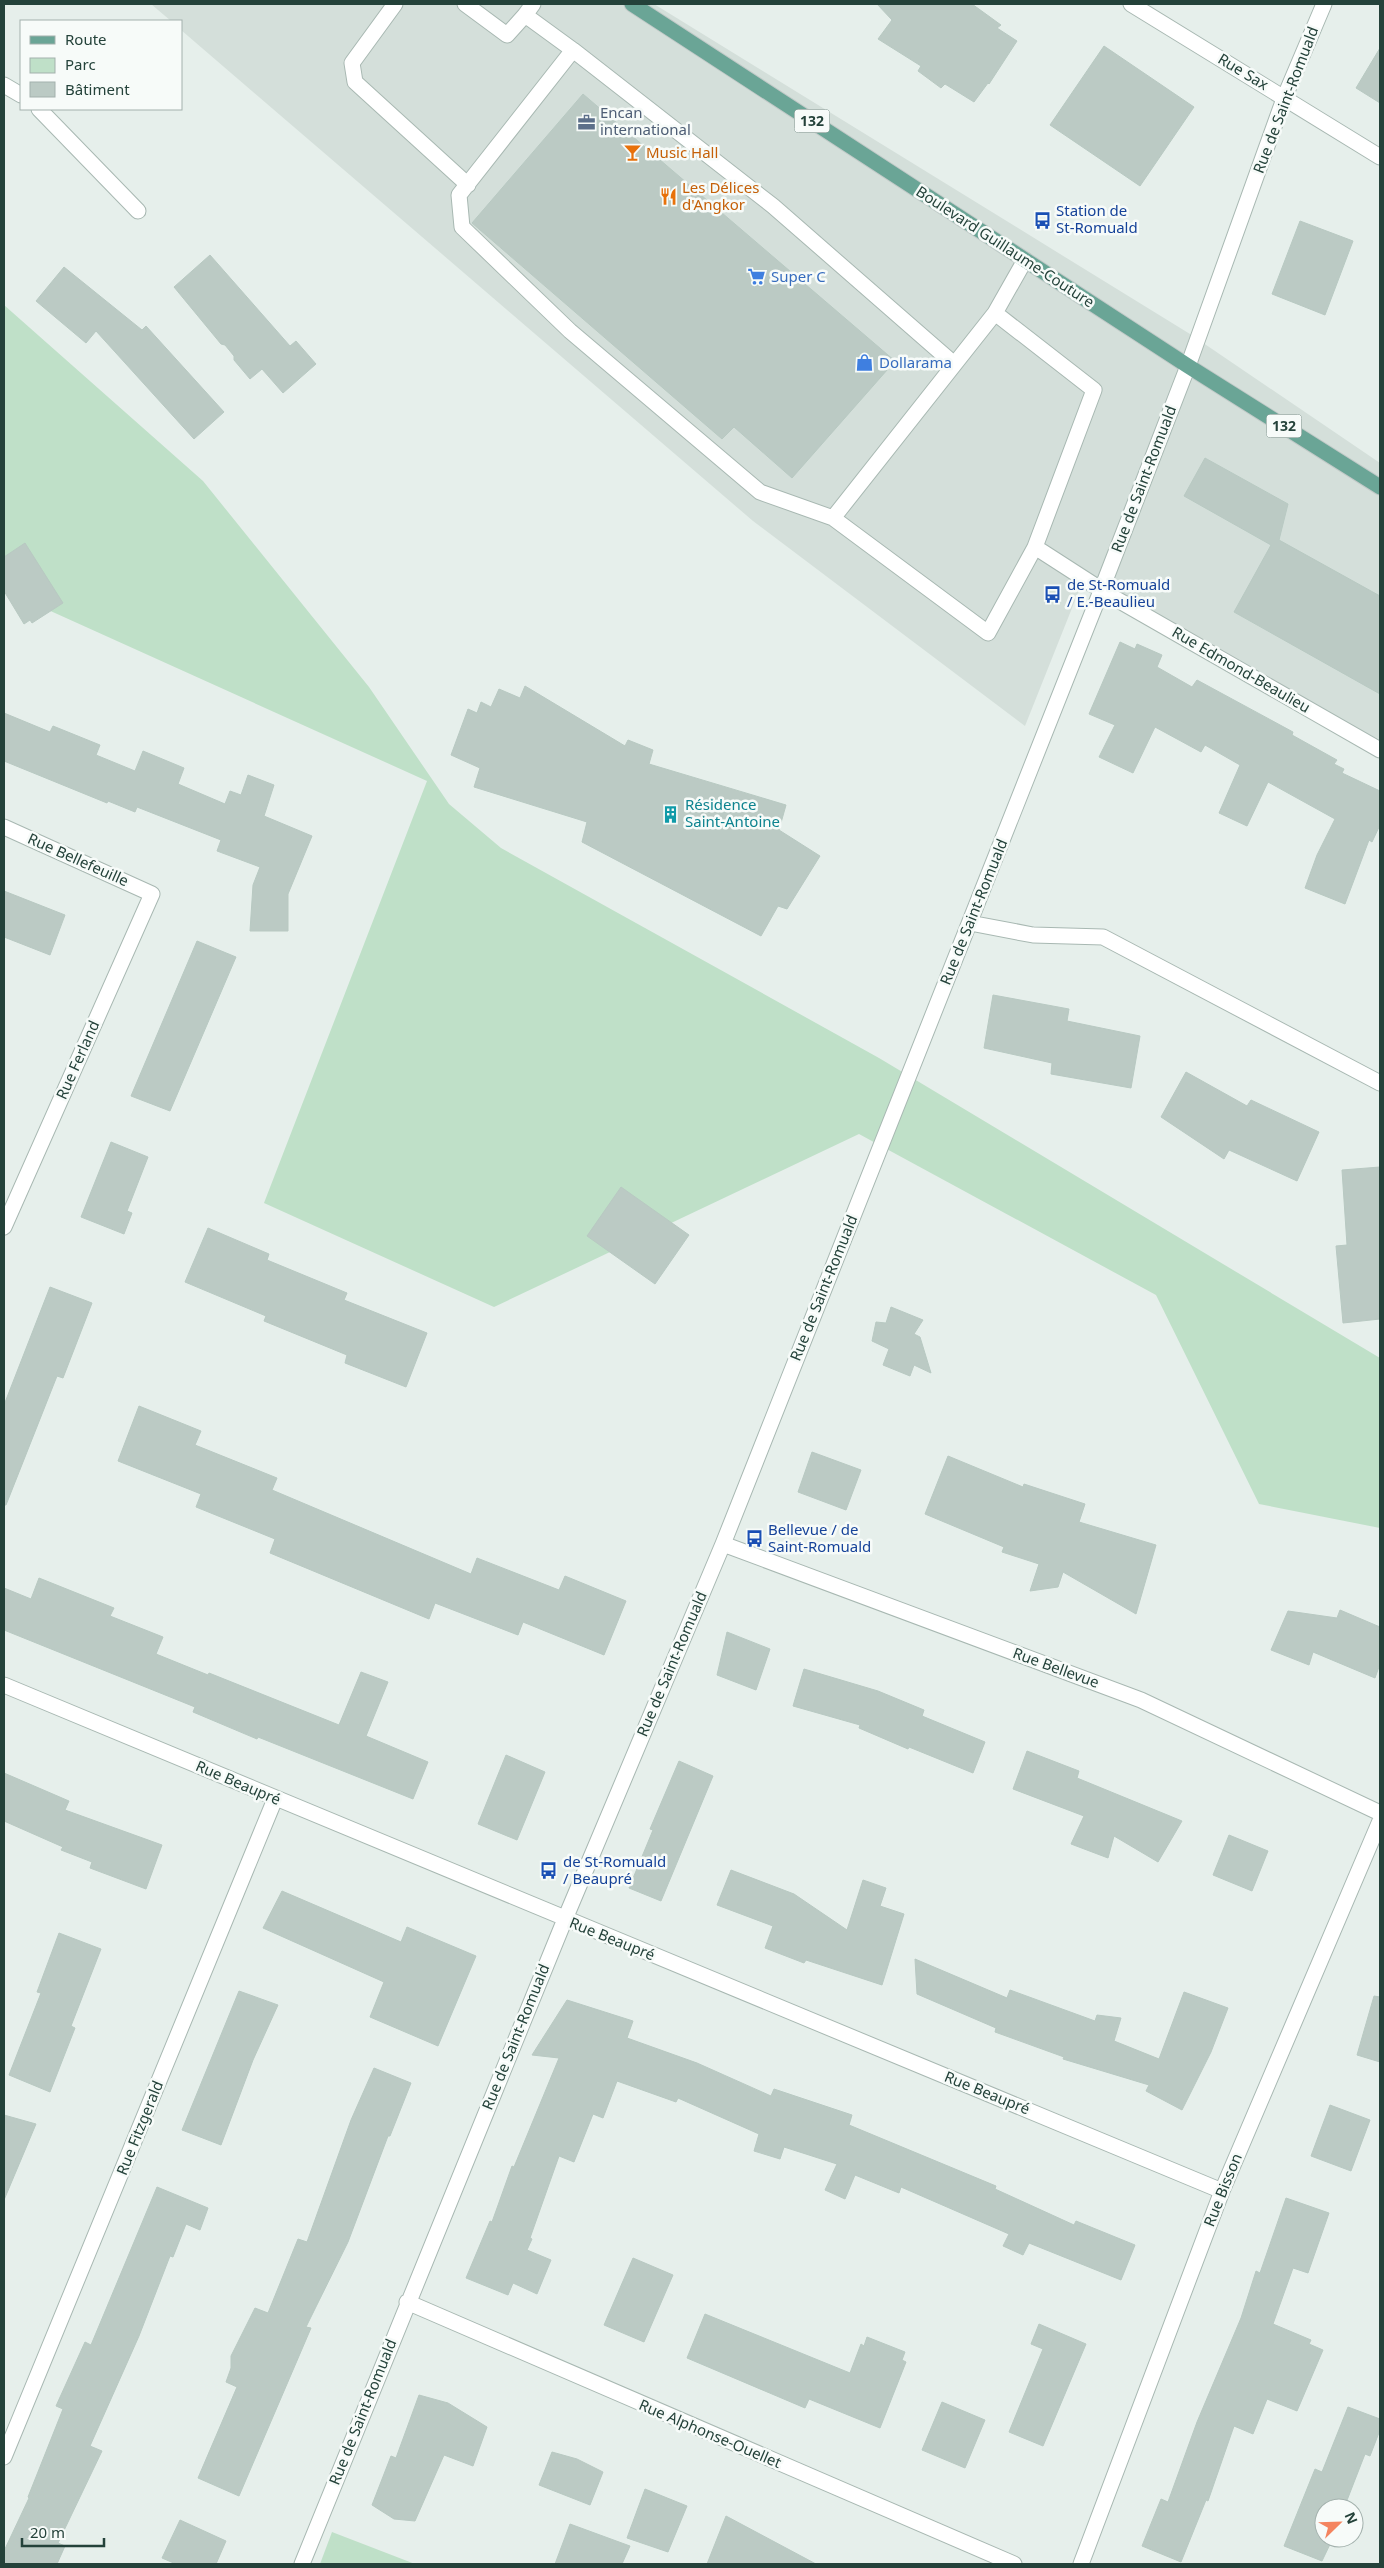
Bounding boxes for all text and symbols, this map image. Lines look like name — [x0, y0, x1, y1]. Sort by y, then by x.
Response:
legend — [20, 20, 182, 110]
street label: Rue de Saint-Romuald — [1248, 23, 1322, 176]
text: Route — [65, 29, 107, 49]
street label: Rue Sax — [1215, 48, 1273, 94]
text: Parc — [65, 54, 96, 74]
text: Bâtiment — [65, 79, 130, 99]
place label: Encan international — [600, 102, 691, 139]
road number: 132 — [794, 110, 830, 132]
office icon: Encan international — [576, 112, 596, 132]
place label: Music Hall — [646, 142, 718, 162]
bar icon: Music Hall — [622, 143, 642, 163]
place label: Les Délices d'Angkor — [682, 177, 759, 214]
street label: Boulevard Guillaume-Couture — [913, 181, 1099, 311]
restaurant icon: Les Délices d'Angkor — [658, 187, 678, 207]
place label: Station de St-Romuald — [1056, 200, 1138, 237]
bus stop icon: Station de St-Romuald — [1032, 210, 1052, 230]
place label: Super C — [771, 266, 826, 286]
supermarket icon: Super C — [747, 267, 767, 287]
place label: Dollarama — [879, 352, 952, 372]
shop icon: Dollarama — [855, 353, 875, 373]
street label: Rue de Saint-Romuald — [1106, 402, 1180, 555]
road number: 132 — [1266, 414, 1302, 438]
place label: de St-Romuald / E.-Beaulieu — [1067, 574, 1170, 611]
bus stop icon: de St-Romuald / E.-Beaulieu — [1043, 584, 1063, 604]
street label: Rue Edmond-Beaulieu — [1169, 621, 1314, 717]
place label: Résidence Saint-Antoine — [685, 794, 780, 831]
building icon: Résidence Saint-Antoine — [661, 804, 681, 824]
street label: Rue Bellefeuille — [25, 828, 132, 890]
street label: Rue de Saint-Romuald — [935, 836, 1012, 988]
street label: Rue Ferland — [51, 1017, 103, 1102]
street label: Rue de Saint-Romuald — [785, 1212, 862, 1364]
place label: Bellevue / de Saint-Romuald — [768, 1519, 871, 1556]
bus stop icon: Bellevue / de Saint-Romuald — [744, 1529, 764, 1549]
street label: Rue de Saint-Romuald — [631, 1588, 711, 1739]
street label: Rue Bellevue — [1010, 1642, 1102, 1692]
street label: Rue Beaupré — [193, 1755, 284, 1809]
place label: de St-Romuald / Beaupré — [563, 1851, 666, 1888]
bus stop icon: de St-Romuald / Beaupré — [539, 1861, 559, 1881]
street label: Rue Beaupré — [567, 1912, 658, 1964]
street label: Rue de Saint-Romuald — [477, 1961, 554, 2113]
street label: Rue Beaupré — [942, 2066, 1033, 2118]
street label: Rue Fitzgerald — [111, 2077, 167, 2178]
street label: Rue Bisson — [1198, 2150, 1246, 2229]
street label: Rue de Saint-Romuald — [324, 2336, 401, 2488]
street label: Rue Alphonse-Ouellet — [636, 2394, 785, 2472]
north arrow — [1314, 2498, 1364, 2548]
text: N — [1340, 2509, 1362, 2527]
scale bar — [22, 2516, 105, 2548]
text: 20 m — [30, 2522, 65, 2542]

